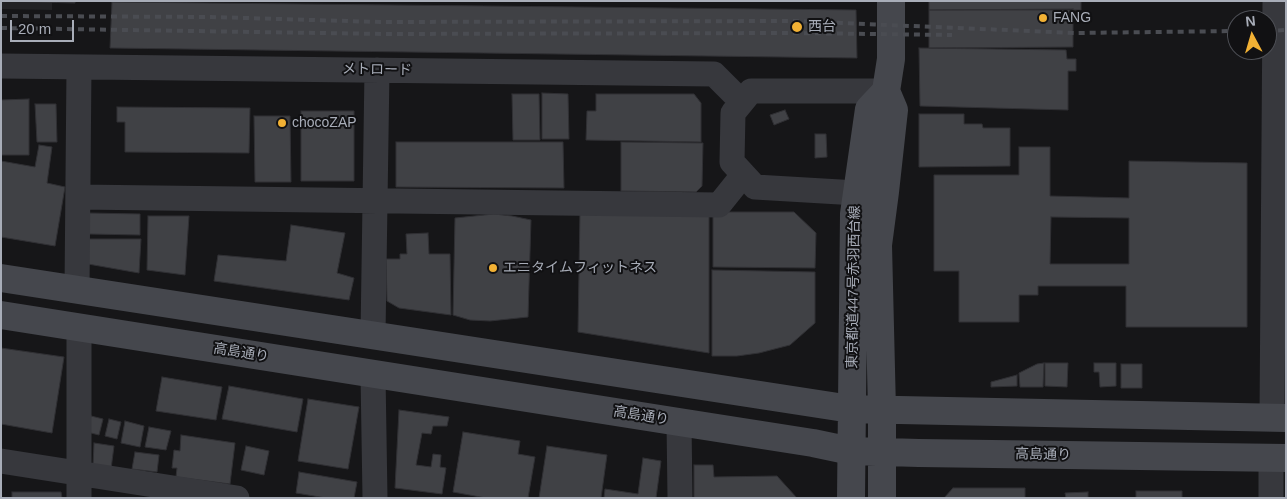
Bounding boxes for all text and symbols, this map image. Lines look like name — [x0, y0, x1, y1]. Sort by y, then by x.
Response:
scale bar — [12, 10, 76, 42]
place label: FANG — [1053, 10, 1091, 26]
north arrow — [1227, 10, 1277, 60]
marker: FANG — [1037, 12, 1049, 24]
text: N — [1245, 13, 1256, 30]
place label: 西台 — [808, 19, 836, 35]
text: 20 m — [18, 20, 51, 37]
marker: 西台 — [790, 20, 804, 34]
street label: メトロード — [342, 61, 412, 79]
place label: chocoZAP — [292, 115, 357, 131]
marker: chocoZAP — [276, 117, 288, 129]
street label: 東京都道447号赤羽西台線 — [844, 205, 864, 369]
place label: エニタイムフィットネス — [503, 260, 657, 276]
marker: エニタイムフィットネス — [487, 262, 499, 274]
street label: 高島通り — [212, 340, 270, 366]
street label: 高島通り — [612, 403, 670, 429]
street label: 高島通り — [1015, 446, 1071, 464]

